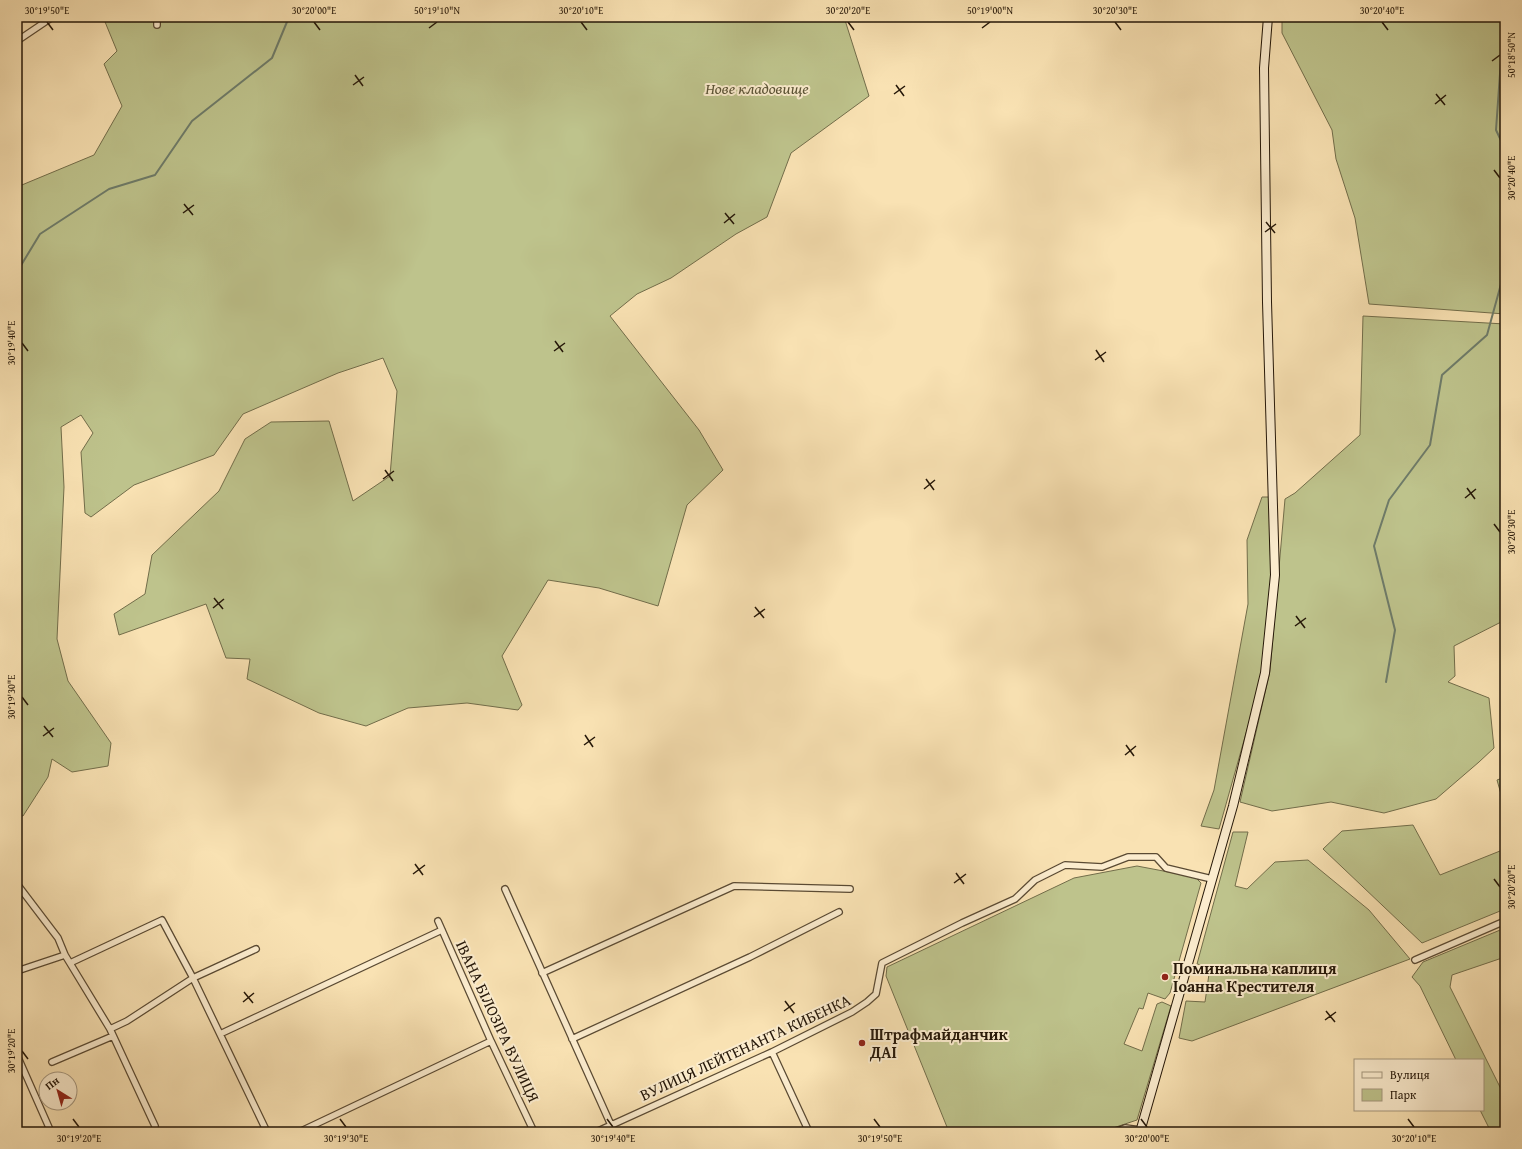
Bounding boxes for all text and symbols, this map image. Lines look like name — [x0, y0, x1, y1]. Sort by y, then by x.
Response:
text: 30°19'50"E — [25, 3, 69, 18]
text: 30°20'00"E — [292, 3, 336, 18]
text: 50°19'10"N — [414, 3, 460, 18]
text: 30°20'10"E — [559, 3, 603, 18]
text: 30°20'20"E — [826, 3, 870, 18]
text: 50°19'00"N — [967, 3, 1013, 18]
text: 30°20'30"E — [1093, 3, 1137, 18]
text: 30°20'40"E — [1360, 3, 1404, 18]
text: 50°18'50"N — [1504, 32, 1519, 78]
park label: Нове кладовище — [705, 76, 809, 100]
text: 30°20'40"E — [1504, 156, 1519, 200]
text: 30°19'40"E — [4, 321, 19, 365]
text: 30°20'30"E — [1504, 510, 1519, 554]
text: 30°19'30"E — [4, 675, 19, 719]
text: 30°20'20"E — [1504, 865, 1519, 909]
street label: ІВАНА БІЛОЗІРА ВУЛИЦЯ — [450, 936, 546, 1106]
place label: Поминальна каплиця Іоанна Крестителя — [1173, 956, 1337, 998]
marker: Поминальна каплиця Іоанна Крестителя — [1160, 972, 1170, 982]
street label: ВУЛИЦЯ ЛЕЙТЕНАНТА КИБЕНКА — [636, 987, 855, 1107]
place label: Штрафмайданчик ДАІ — [869, 1022, 1009, 1064]
text: 30°19'20"E — [4, 1029, 19, 1073]
marker: Штрафмайданчик ДАІ — [857, 1038, 867, 1048]
legend — [1354, 1059, 1484, 1111]
text: Вулиця — [1390, 1066, 1430, 1083]
north arrow — [38, 1071, 78, 1111]
text: Пн — [42, 1072, 63, 1094]
text: Парк — [1390, 1086, 1417, 1103]
text: 30°19'20"E — [57, 1131, 101, 1146]
text: 30°19'30"E — [324, 1131, 368, 1146]
text: 30°19'40"E — [591, 1131, 635, 1146]
text: 30°19'50"E — [858, 1131, 902, 1146]
text: 30°20'00"E — [1125, 1131, 1169, 1146]
text: 30°20'10"E — [1392, 1131, 1436, 1146]

